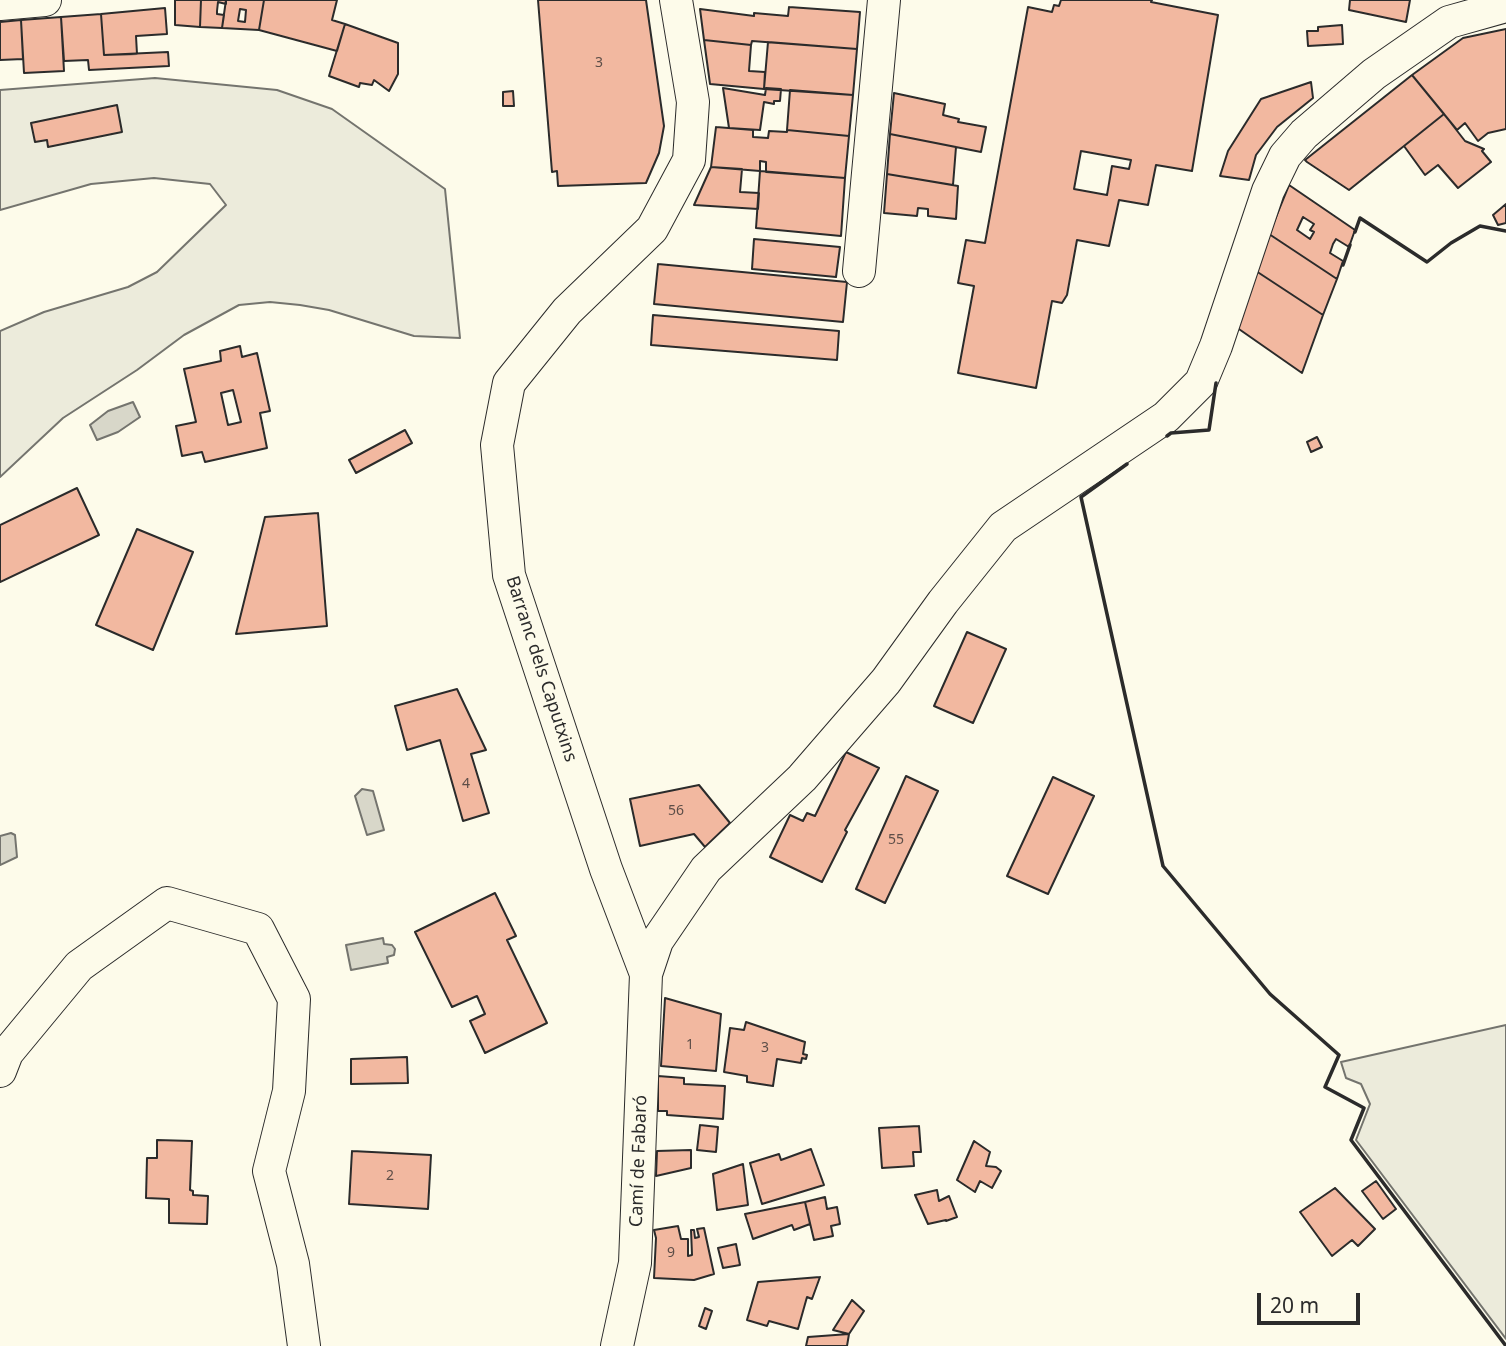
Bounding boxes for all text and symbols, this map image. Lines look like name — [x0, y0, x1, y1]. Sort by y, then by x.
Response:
house number: 3 — [595, 55, 603, 71]
street label: Barranc dels Caputxins — [501, 573, 581, 765]
house number: 4 — [462, 776, 470, 792]
house number: 56 — [668, 803, 684, 819]
house number: 55 — [888, 832, 904, 848]
house number: 1 — [686, 1037, 694, 1053]
house number: 3 — [761, 1040, 769, 1056]
street label: Camí de Fabaró — [626, 1095, 652, 1227]
house number: 2 — [386, 1168, 394, 1184]
house number: 9 — [667, 1245, 675, 1261]
scale bar — [1261, 1280, 1364, 1324]
text: 20 m — [1270, 1291, 1319, 1319]

